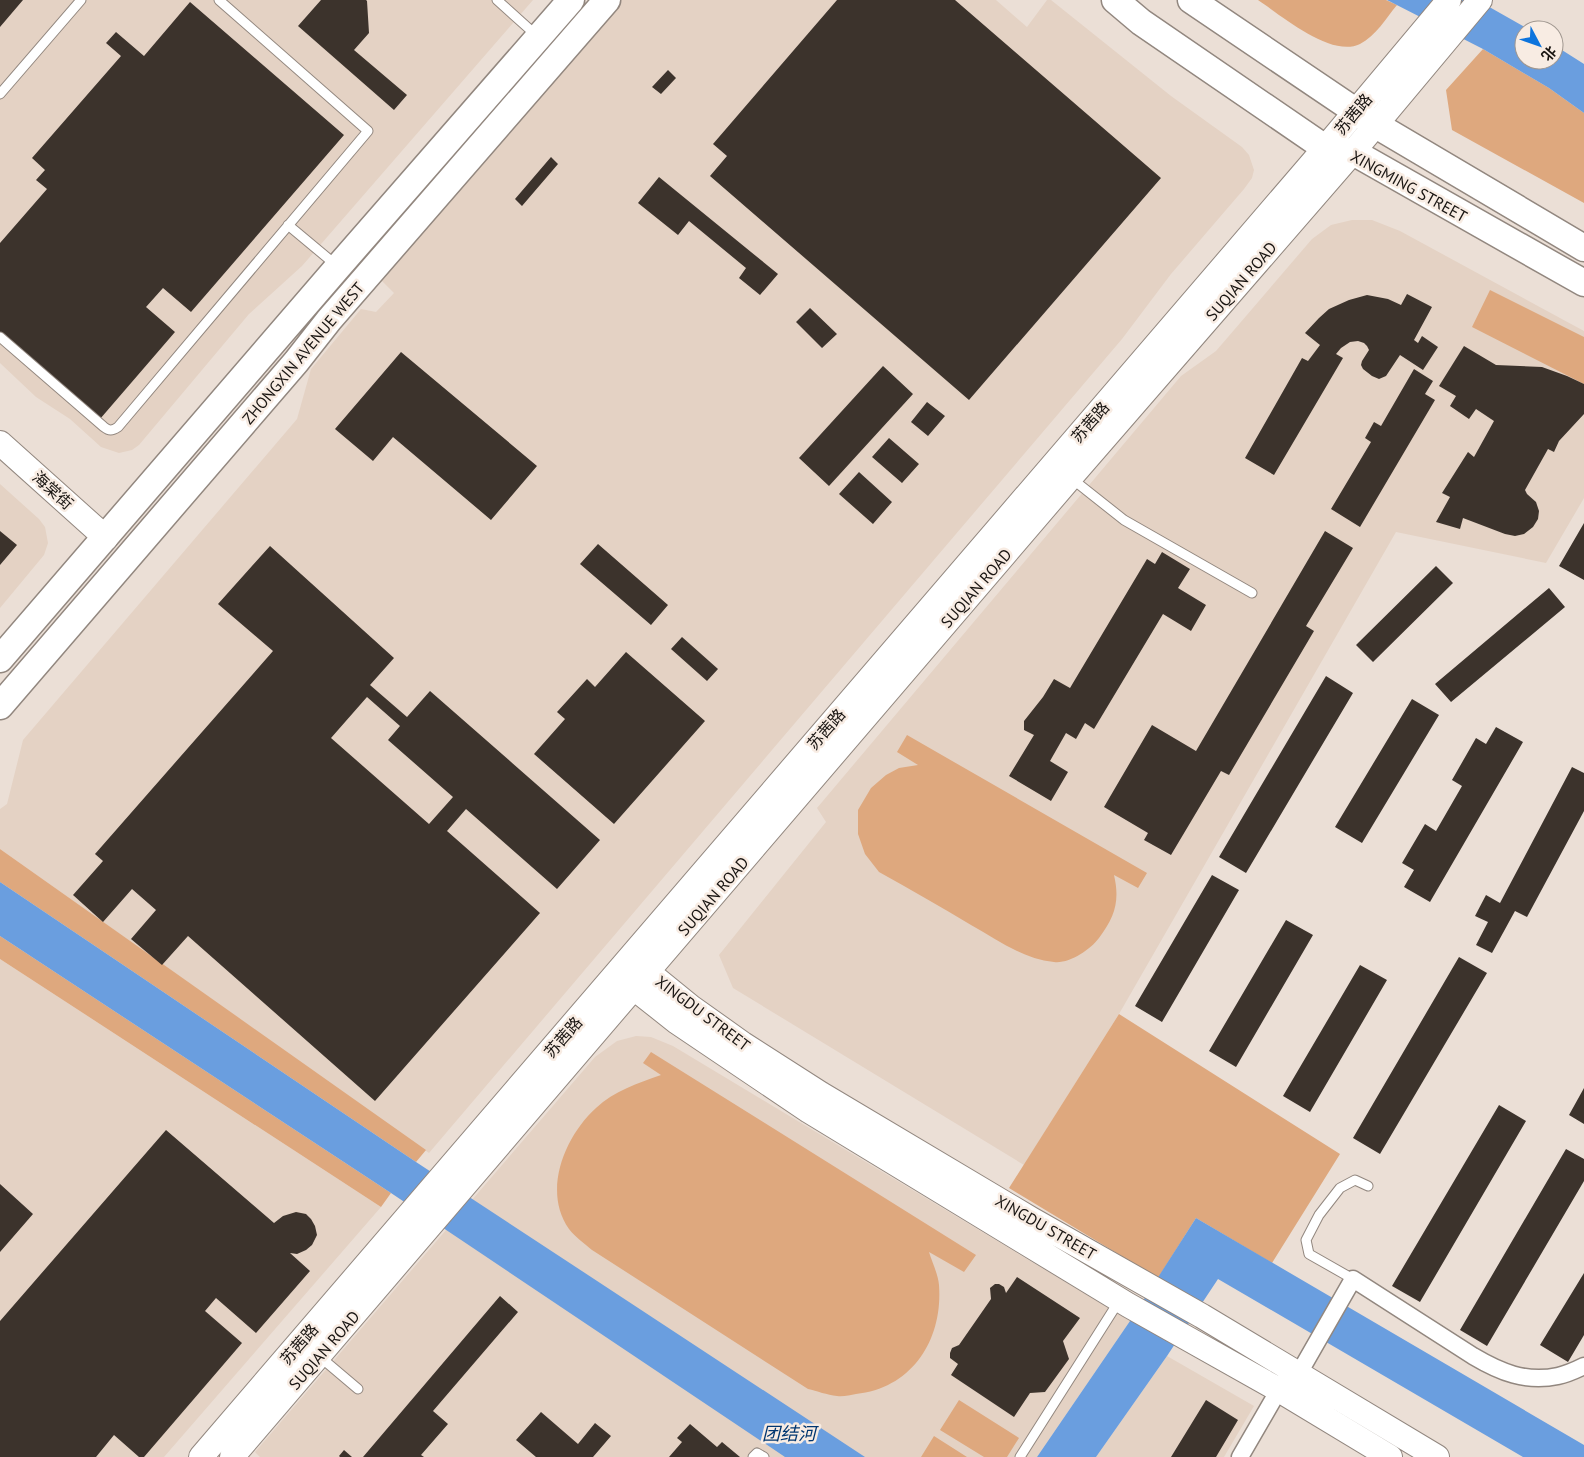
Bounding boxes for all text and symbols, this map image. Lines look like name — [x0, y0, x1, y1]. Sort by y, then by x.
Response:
north arrow — [1514, 20, 1564, 70]
text: 北 — [1537, 42, 1560, 65]
street label: 苏茜路 — [1330, 89, 1376, 139]
street label: XINGMING STREET — [1347, 146, 1471, 226]
street label: SUQIAN ROAD — [1201, 237, 1281, 325]
street label: ZHONGXIN AVENUE WEST — [238, 278, 368, 428]
street label: 苏茜路 — [1067, 397, 1113, 447]
street label: 海棠街 — [28, 467, 78, 513]
street label: SUQIAN ROAD — [936, 544, 1016, 632]
street label: 苏茜路 — [803, 704, 849, 754]
street label: SUQIAN ROAD — [673, 852, 753, 940]
street label: XINGDU STREET — [652, 971, 754, 1055]
street label: 苏茜路 — [540, 1012, 586, 1062]
street label: XINGDU STREET — [992, 1190, 1100, 1264]
street label: SUQIAN ROAD — [284, 1306, 364, 1394]
street label: 苏茜路 — [276, 1319, 322, 1369]
water label: 团结河 — [762, 1422, 819, 1445]

